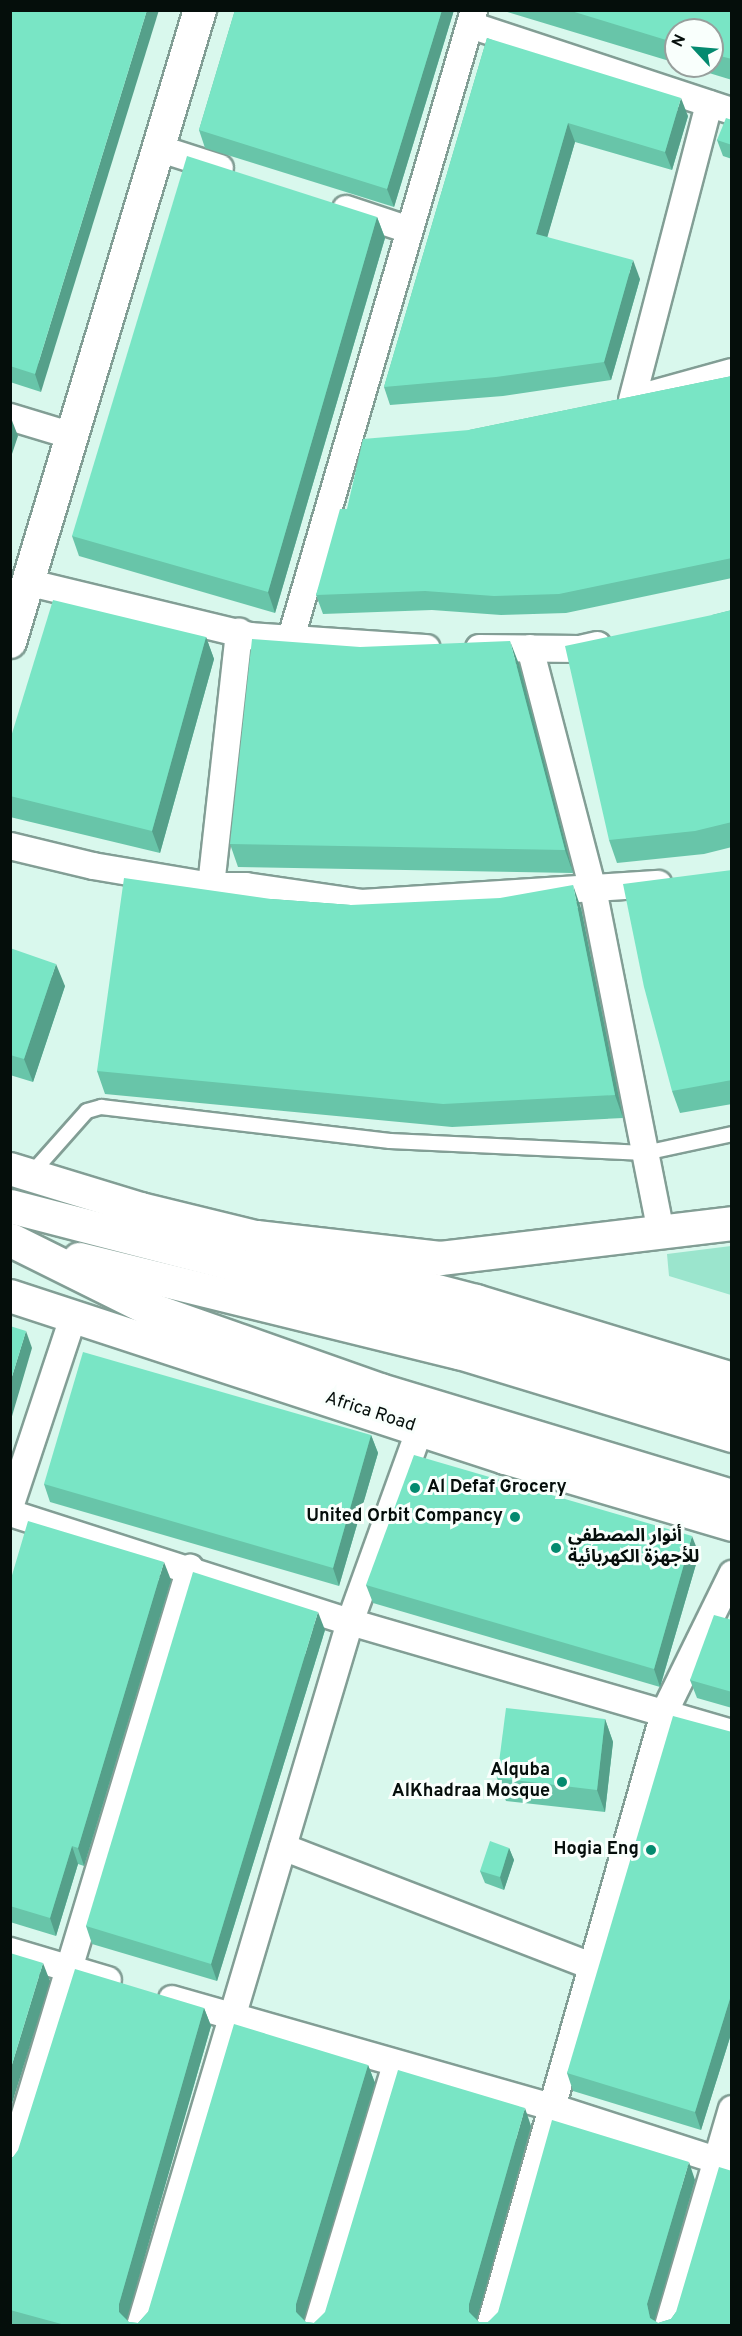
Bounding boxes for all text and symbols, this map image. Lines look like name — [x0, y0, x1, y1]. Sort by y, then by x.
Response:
north arrow — [664, 18, 724, 78]
text: N — [668, 31, 691, 51]
street label: Africa Road — [322, 1388, 418, 1438]
place label: Al Defaf Grocery — [427, 1477, 567, 1499]
marker: Al Defaf Grocery — [408, 1481, 422, 1495]
place label: United Orbit Compancy — [306, 1506, 503, 1528]
marker: United Orbit Compancy — [508, 1510, 522, 1524]
place label: أنوار المصطفى للأجهزة الكهربائية — [568, 1527, 699, 1570]
marker: أنوار المصطفى للأجهزة الكهربائية — [549, 1541, 563, 1555]
place label: Alquba AlKhadraa Mosque — [392, 1761, 550, 1804]
marker: Alquba AlKhadraa Mosque — [555, 1775, 569, 1789]
place label: Hogia Eng — [553, 1839, 639, 1861]
marker: Hogia Eng — [644, 1843, 658, 1857]

